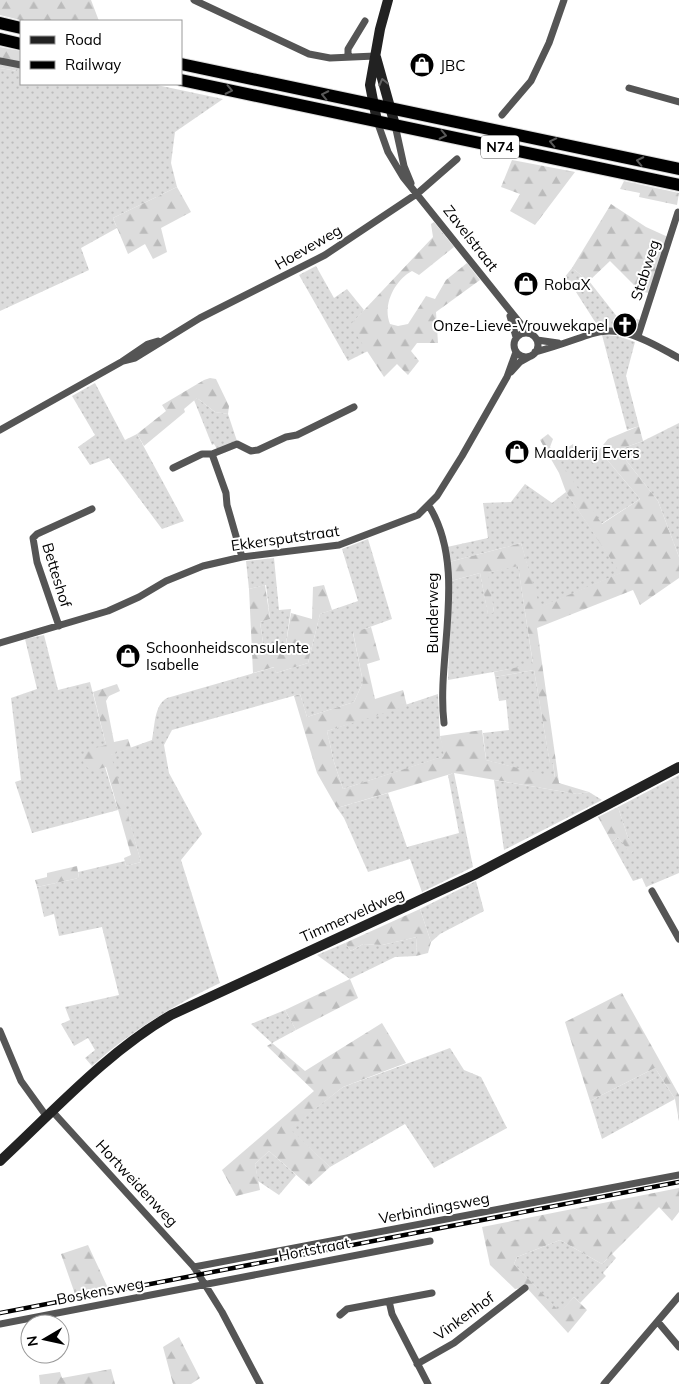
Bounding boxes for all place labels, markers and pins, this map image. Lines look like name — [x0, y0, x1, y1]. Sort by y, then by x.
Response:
shop icon: JBC — [409, 52, 435, 78]
place label: JBC — [440, 56, 465, 75]
shop icon: RobaX — [513, 271, 539, 297]
place label: RobaX — [544, 275, 591, 294]
church icon: Onze-Lieve-Vrouwekapel — [612, 312, 638, 338]
place label: Onze-Lieve-Vrouwekapel — [433, 316, 608, 335]
shop icon: Maalderij Evers — [504, 439, 530, 465]
place label: Maalderij Evers — [534, 443, 640, 462]
place label: Schoonheidsconsulente Isabelle — [146, 638, 309, 674]
shop icon: Schoonheidsconsulente Isabelle — [115, 643, 141, 669]

